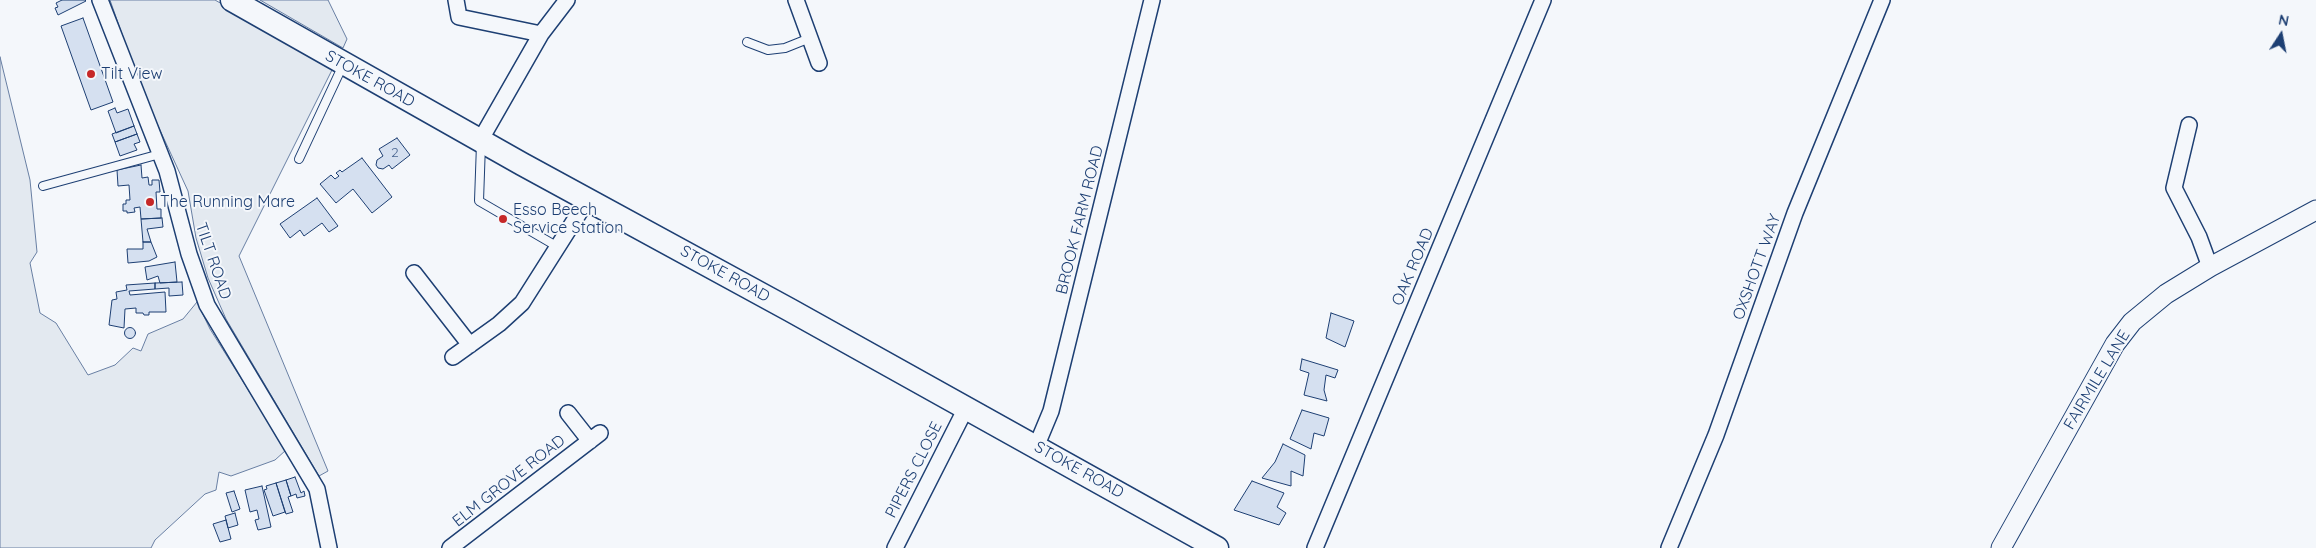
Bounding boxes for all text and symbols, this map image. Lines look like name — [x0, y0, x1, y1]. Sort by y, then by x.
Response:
north arrow — [2256, 10, 2306, 60]
text: N — [2277, 10, 2291, 30]
street label: STOKE ROAD — [322, 46, 418, 112]
place label: Tilt View — [101, 64, 163, 84]
marker: Tilt View — [85, 68, 97, 80]
street label: BROOK FARM ROAD — [1052, 144, 1108, 296]
house number: 2 — [391, 145, 399, 161]
place label: The Running Mare — [160, 192, 295, 212]
marker: The Running Mare — [144, 196, 156, 208]
place label: Esso Beech Service Station — [513, 200, 623, 238]
street label: OXSHOTT WAY — [1729, 211, 1785, 323]
marker: Esso Beech Service Station — [497, 213, 509, 225]
street label: TILT ROAD — [191, 220, 235, 302]
street label: OAK ROAD — [1388, 225, 1438, 309]
street label: STOKE ROAD — [677, 241, 773, 307]
street label: FAIRMILE LANE — [2060, 327, 2134, 433]
street label: PIPERS CLOSE — [882, 419, 946, 521]
street label: ELM GROVE ROAD — [449, 431, 569, 531]
street label: STOKE ROAD — [1031, 437, 1127, 503]

